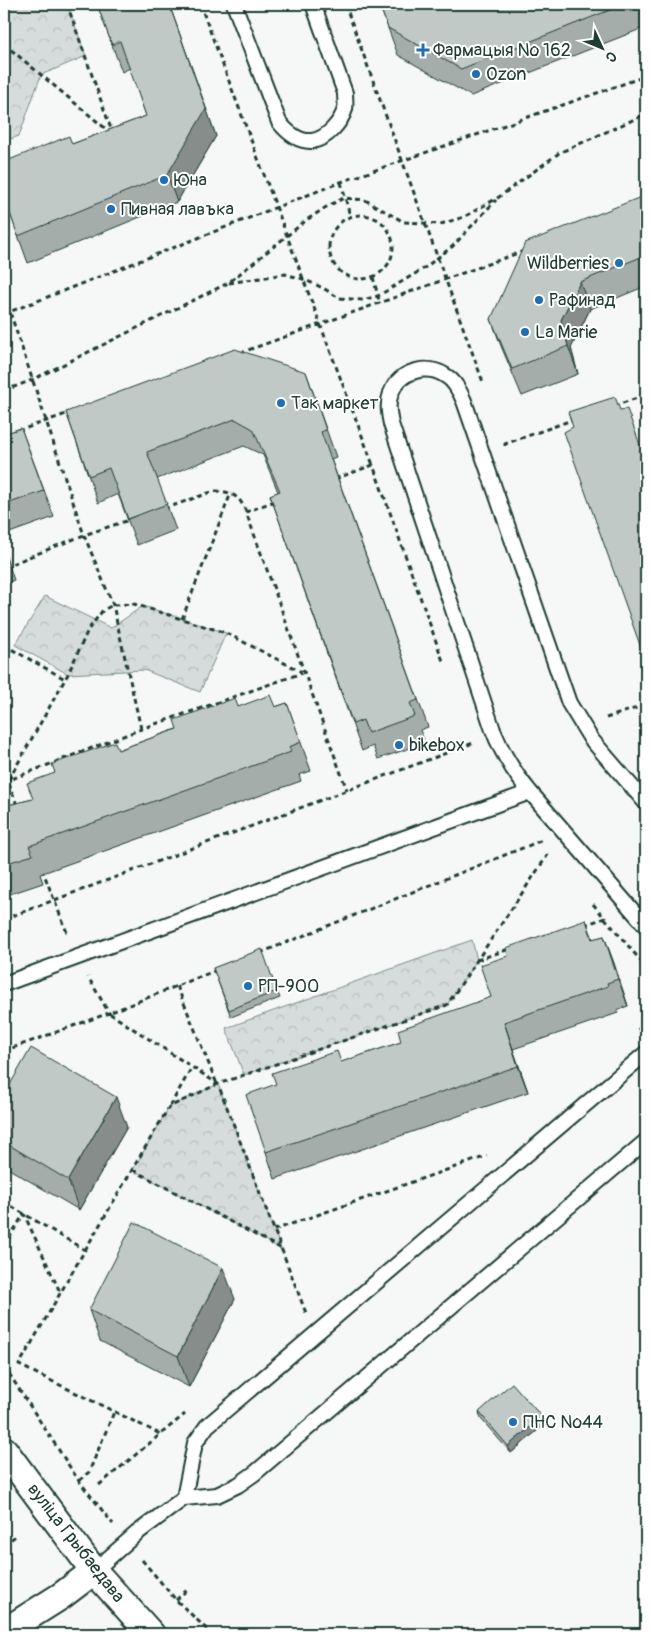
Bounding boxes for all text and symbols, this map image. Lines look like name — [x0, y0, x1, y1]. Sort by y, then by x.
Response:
north arrow — [578, 22, 628, 72]
place label: Фармацыя № 162 — [433, 39, 571, 62]
marker: Фармацыя № 162 — [417, 44, 429, 56]
text: С — [602, 48, 620, 66]
place label: Ozon — [486, 63, 526, 86]
marker: Ozon — [470, 68, 482, 80]
place label: Юна — [174, 169, 207, 192]
marker: Юна — [158, 174, 170, 186]
place label: Пивная лавъка — [121, 198, 234, 221]
marker: Пивная лавъка — [105, 203, 117, 215]
place label: Wildberries — [527, 252, 609, 275]
marker: Wildberries — [613, 257, 625, 269]
place label: Рафинад — [549, 289, 615, 312]
marker: Рафинад — [533, 294, 545, 306]
place label: La Marie — [535, 321, 597, 344]
marker: La Marie — [519, 326, 531, 338]
place label: Так маркет — [291, 392, 378, 415]
marker: Так маркет — [275, 397, 287, 409]
place label: bikebox — [409, 734, 465, 757]
marker: bikebox — [393, 739, 405, 751]
place label: РП-900 — [258, 975, 319, 998]
marker: РП-900 — [242, 980, 254, 992]
place label: ПНС №44 — [523, 1411, 603, 1434]
marker: ПНС №44 — [507, 1416, 519, 1428]
street label: вуліца Грыбаедава — [22, 1479, 130, 1607]

